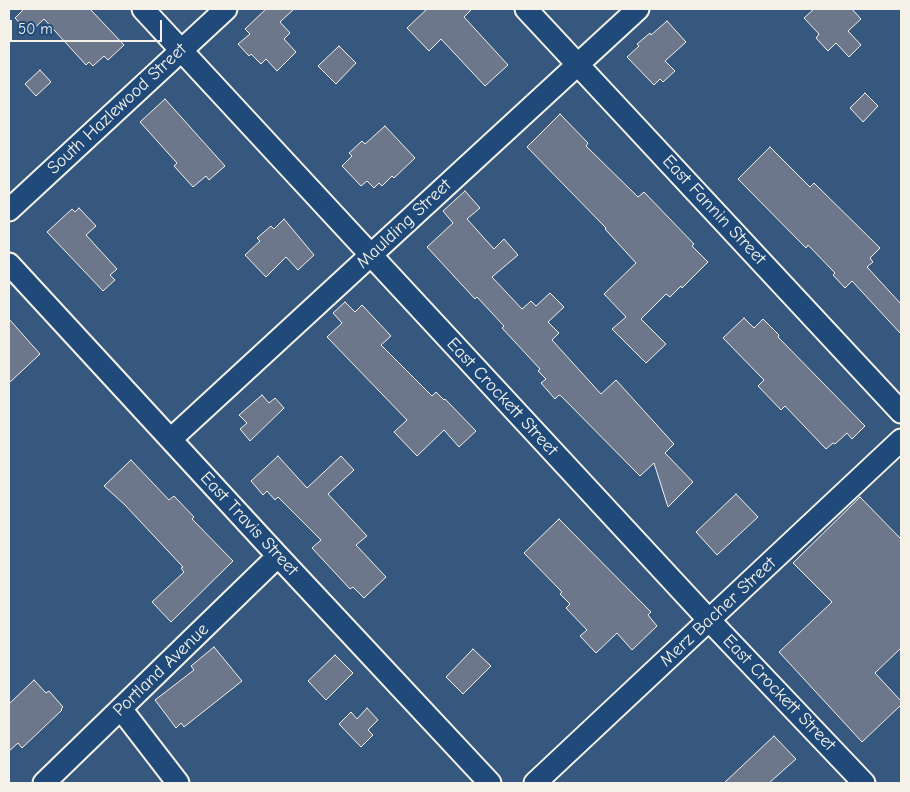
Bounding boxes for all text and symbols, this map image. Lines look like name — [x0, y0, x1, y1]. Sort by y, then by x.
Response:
scale bar — [12, 10, 165, 42]
text: 50 m — [18, 20, 53, 38]
street label: South Hazlewood Street — [43, 39, 191, 179]
street label: East Fannin Street — [658, 151, 770, 269]
street label: Maulding Street — [352, 175, 456, 273]
street label: East Crockett Street — [442, 333, 562, 461]
street label: East Travis Street — [195, 467, 303, 581]
street label: Merz Bacher Street — [655, 553, 781, 671]
street label: Portland Avenue — [109, 619, 213, 721]
street label: East Crockett Street — [718, 630, 840, 756]

